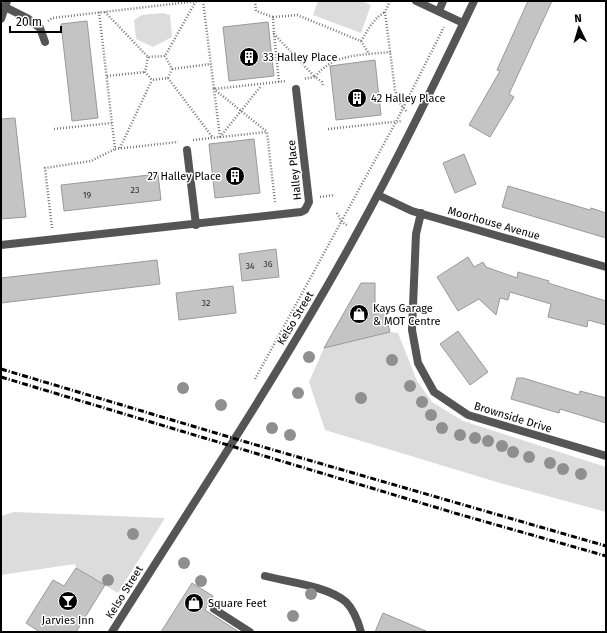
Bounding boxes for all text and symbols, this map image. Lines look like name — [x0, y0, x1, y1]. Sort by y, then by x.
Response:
scale bar — [10, 8, 61, 34]
north arrow — [559, 8, 599, 48]
text: N — [574, 12, 582, 25]
text: 20 m — [16, 15, 42, 29]
building icon: 33 Halley Place — [238, 46, 260, 68]
place label: 33 Halley Place — [263, 51, 337, 64]
building icon: 42 Halley Place — [346, 87, 368, 109]
place label: 42 Halley Place — [371, 92, 445, 105]
street label: Halley Place — [285, 139, 304, 201]
building icon: 27 Halley Place — [224, 165, 246, 187]
place label: 27 Halley Place — [147, 170, 221, 183]
house number: 23 — [131, 185, 139, 195]
house number: 19 — [83, 190, 92, 200]
street label: Moorhouse Avenue — [446, 204, 542, 243]
house number: 36 — [263, 259, 273, 269]
house number: 34 — [245, 261, 255, 271]
street label: Kelso Street — [274, 289, 316, 347]
house number: 32 — [202, 298, 210, 308]
place label: Kays Garage & MOT Centre — [373, 302, 440, 328]
shop icon: Kays Garage & MOT Centre — [348, 303, 370, 325]
street label: Brownside Drive — [472, 399, 553, 436]
street label: Kelso Street — [103, 563, 146, 621]
bar icon: Jarvies Inn — [57, 590, 79, 612]
shop icon: Square Feet — [183, 592, 205, 614]
place label: Square Feet — [208, 597, 267, 610]
place label: Jarvies Inn — [42, 614, 94, 627]

